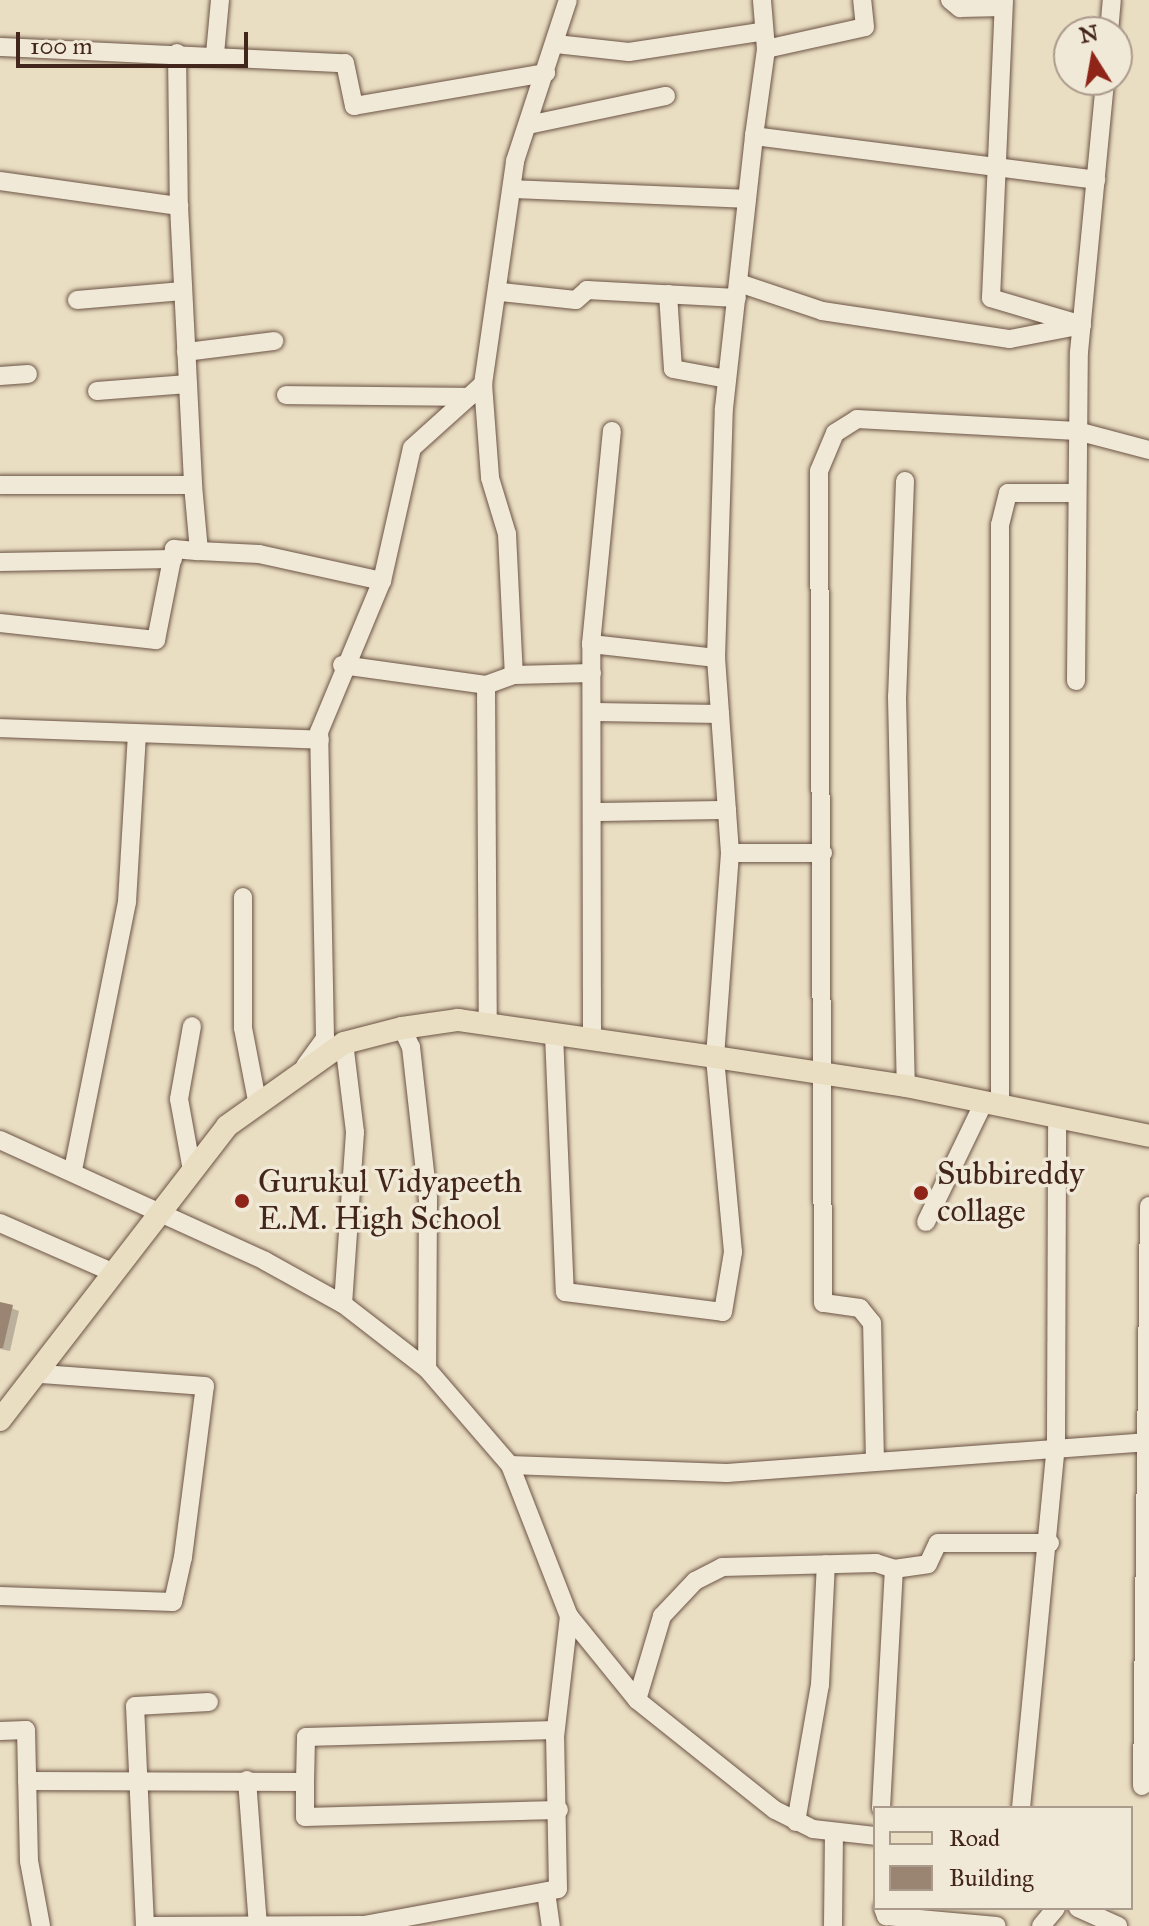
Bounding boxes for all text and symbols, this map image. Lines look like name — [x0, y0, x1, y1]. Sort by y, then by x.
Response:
scale bar — [20, 16, 252, 66]
north arrow — [1053, 16, 1133, 96]
text: N — [1077, 19, 1100, 49]
text: 100 m — [30, 31, 93, 61]
place label: Subbireddy collage — [937, 1156, 1084, 1231]
place label: Gurukul Vidyapeeth E.M. High School — [258, 1164, 522, 1239]
marker: Subbireddy collage — [912, 1184, 930, 1202]
marker: Gurukul Vidyapeeth E.M. High School — [233, 1192, 251, 1210]
legend — [873, 1806, 1133, 1910]
text: Road — [949, 1823, 1000, 1853]
text: Building — [949, 1863, 1034, 1893]

